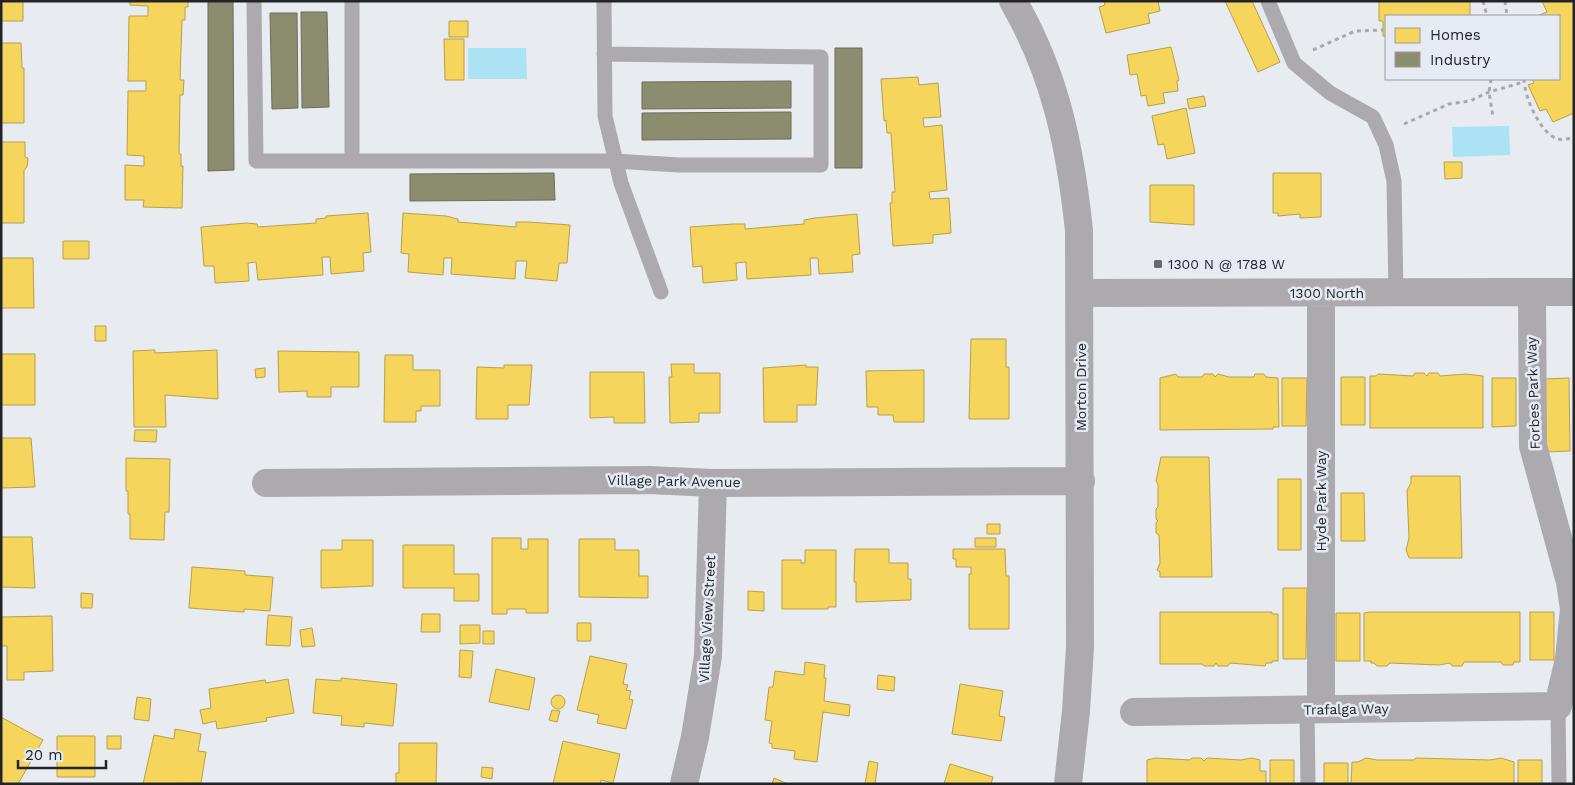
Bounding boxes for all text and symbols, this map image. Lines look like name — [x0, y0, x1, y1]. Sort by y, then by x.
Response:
legend — [1385, 15, 1560, 80]
text: Homes — [1430, 26, 1481, 44]
text: Industry — [1430, 51, 1491, 69]
place label: 1300 N @ 1788 W — [1168, 256, 1285, 272]
marker: 1300 N @ 1788 W — [1152, 258, 1164, 270]
street label: 1300 North — [1290, 285, 1364, 301]
street label: Forbes Park Way — [1523, 336, 1543, 450]
street label: Morton Drive — [1073, 343, 1089, 431]
street label: Hyde Park Way — [1313, 450, 1329, 552]
street label: Village Park Avenue — [607, 472, 741, 490]
street label: Village View Street — [696, 554, 718, 683]
street label: Trafalga Way — [1303, 700, 1390, 718]
scale bar — [18, 738, 105, 770]
text: 20 m — [25, 746, 63, 764]

